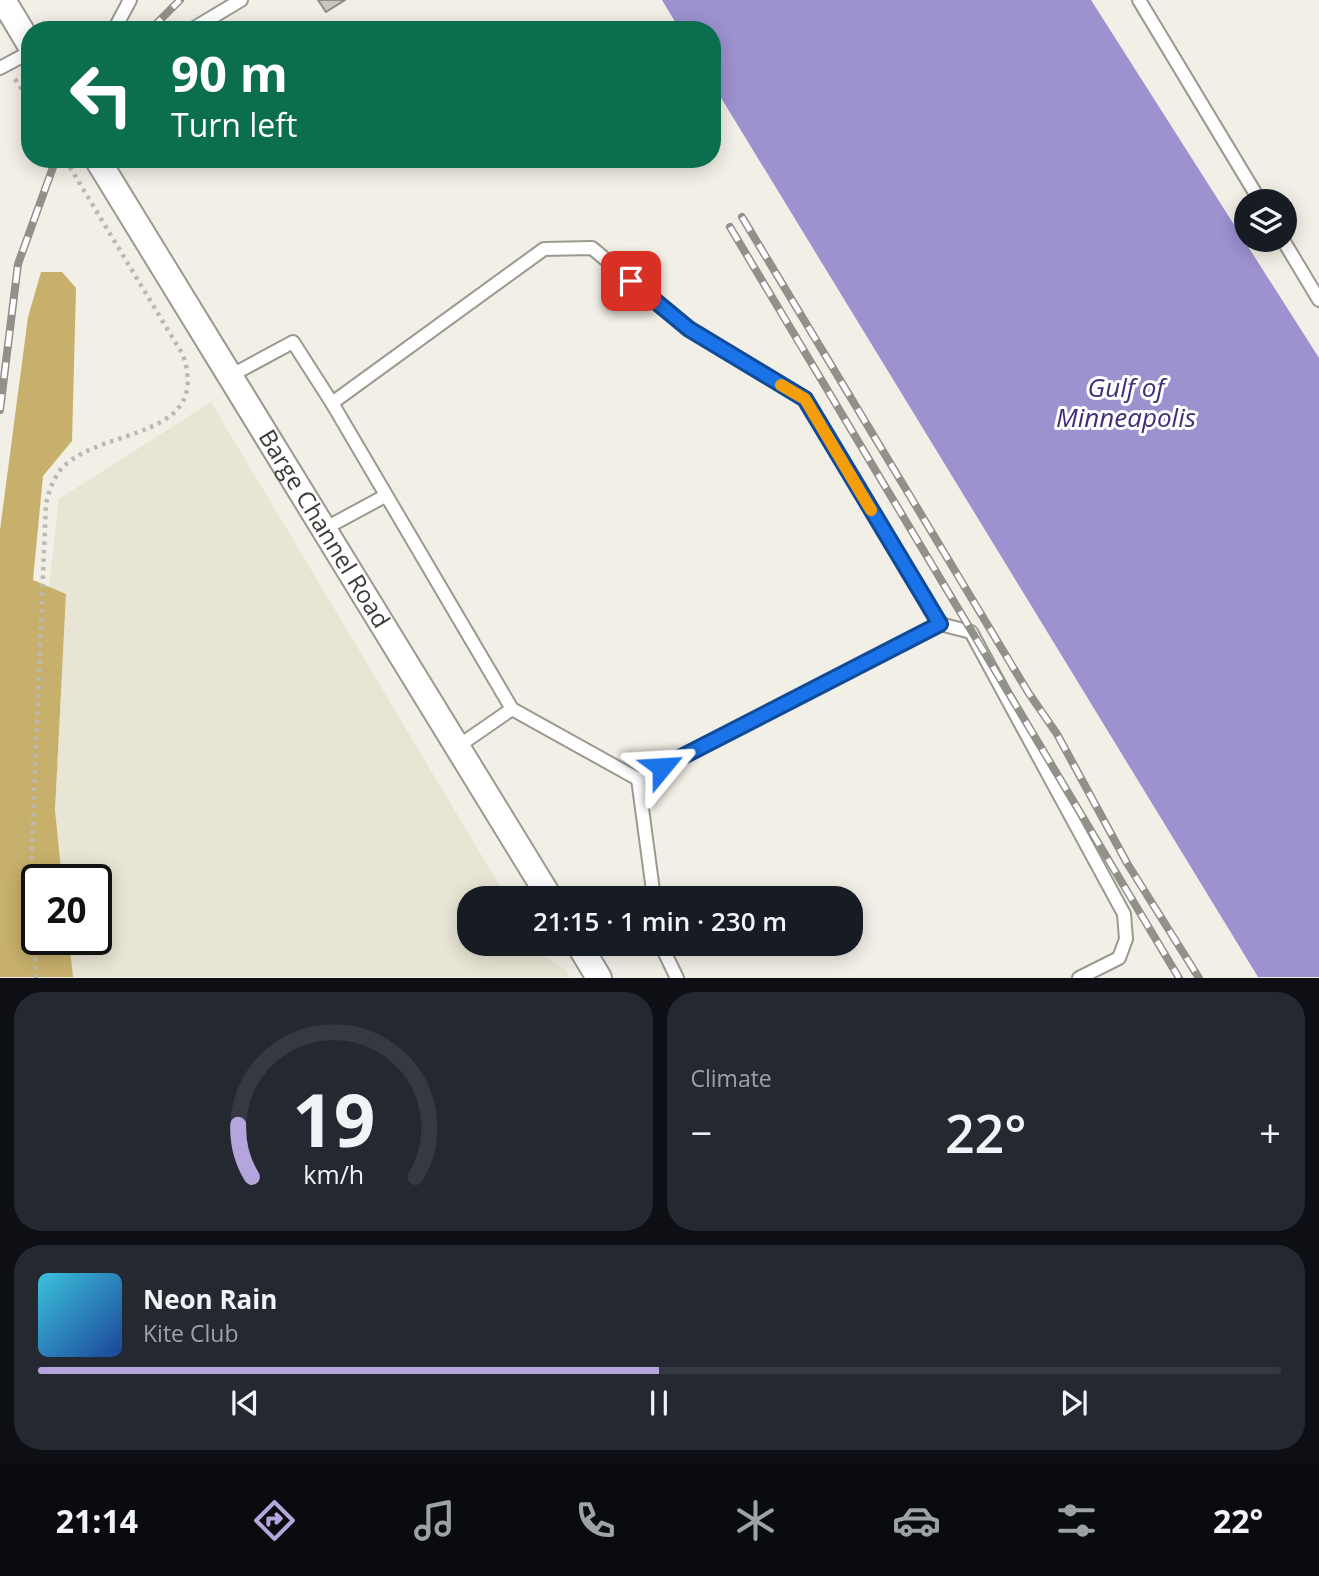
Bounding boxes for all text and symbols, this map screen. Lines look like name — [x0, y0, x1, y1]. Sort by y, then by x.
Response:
text: 90 m — [171, 40, 288, 106]
icon: left — [56, 49, 147, 140]
text: Turn left — [171, 103, 297, 146]
map controls — [1234, 189, 1297, 252]
button: layers — [1234, 189, 1297, 252]
pin — [601, 251, 661, 311]
icon: arrive — [612, 262, 650, 300]
water label: Gulf of Minneapolis — [1056, 369, 1196, 435]
street label: Barge Channel Road — [252, 423, 399, 634]
position arrow — [625, 730, 699, 804]
speed limit sign: 20 — [21, 864, 112, 955]
text: 21:15 · 1 min · 230 m — [533, 903, 787, 939]
text: Climate — [691, 1062, 772, 1094]
text: 19 — [292, 1070, 375, 1169]
text: 22° — [945, 1097, 1027, 1168]
text: − — [691, 1106, 712, 1158]
text: + — [1259, 1106, 1281, 1158]
text: km/h — [303, 1157, 364, 1191]
text: Neon Rain — [143, 1281, 277, 1317]
text: Kite Club — [143, 1317, 238, 1349]
icon: previous — [226, 1384, 264, 1422]
icon: pause — [640, 1384, 678, 1422]
icon: next — [1055, 1384, 1093, 1422]
icon: directions — [250, 1496, 299, 1545]
icon: music — [410, 1496, 459, 1545]
icon: phone — [571, 1496, 620, 1545]
icon: climate — [731, 1496, 780, 1545]
icon: car — [892, 1496, 941, 1545]
icon: filters — [1052, 1496, 1101, 1545]
text: 21:14 — [56, 1499, 138, 1542]
text: 22° — [1213, 1499, 1263, 1542]

